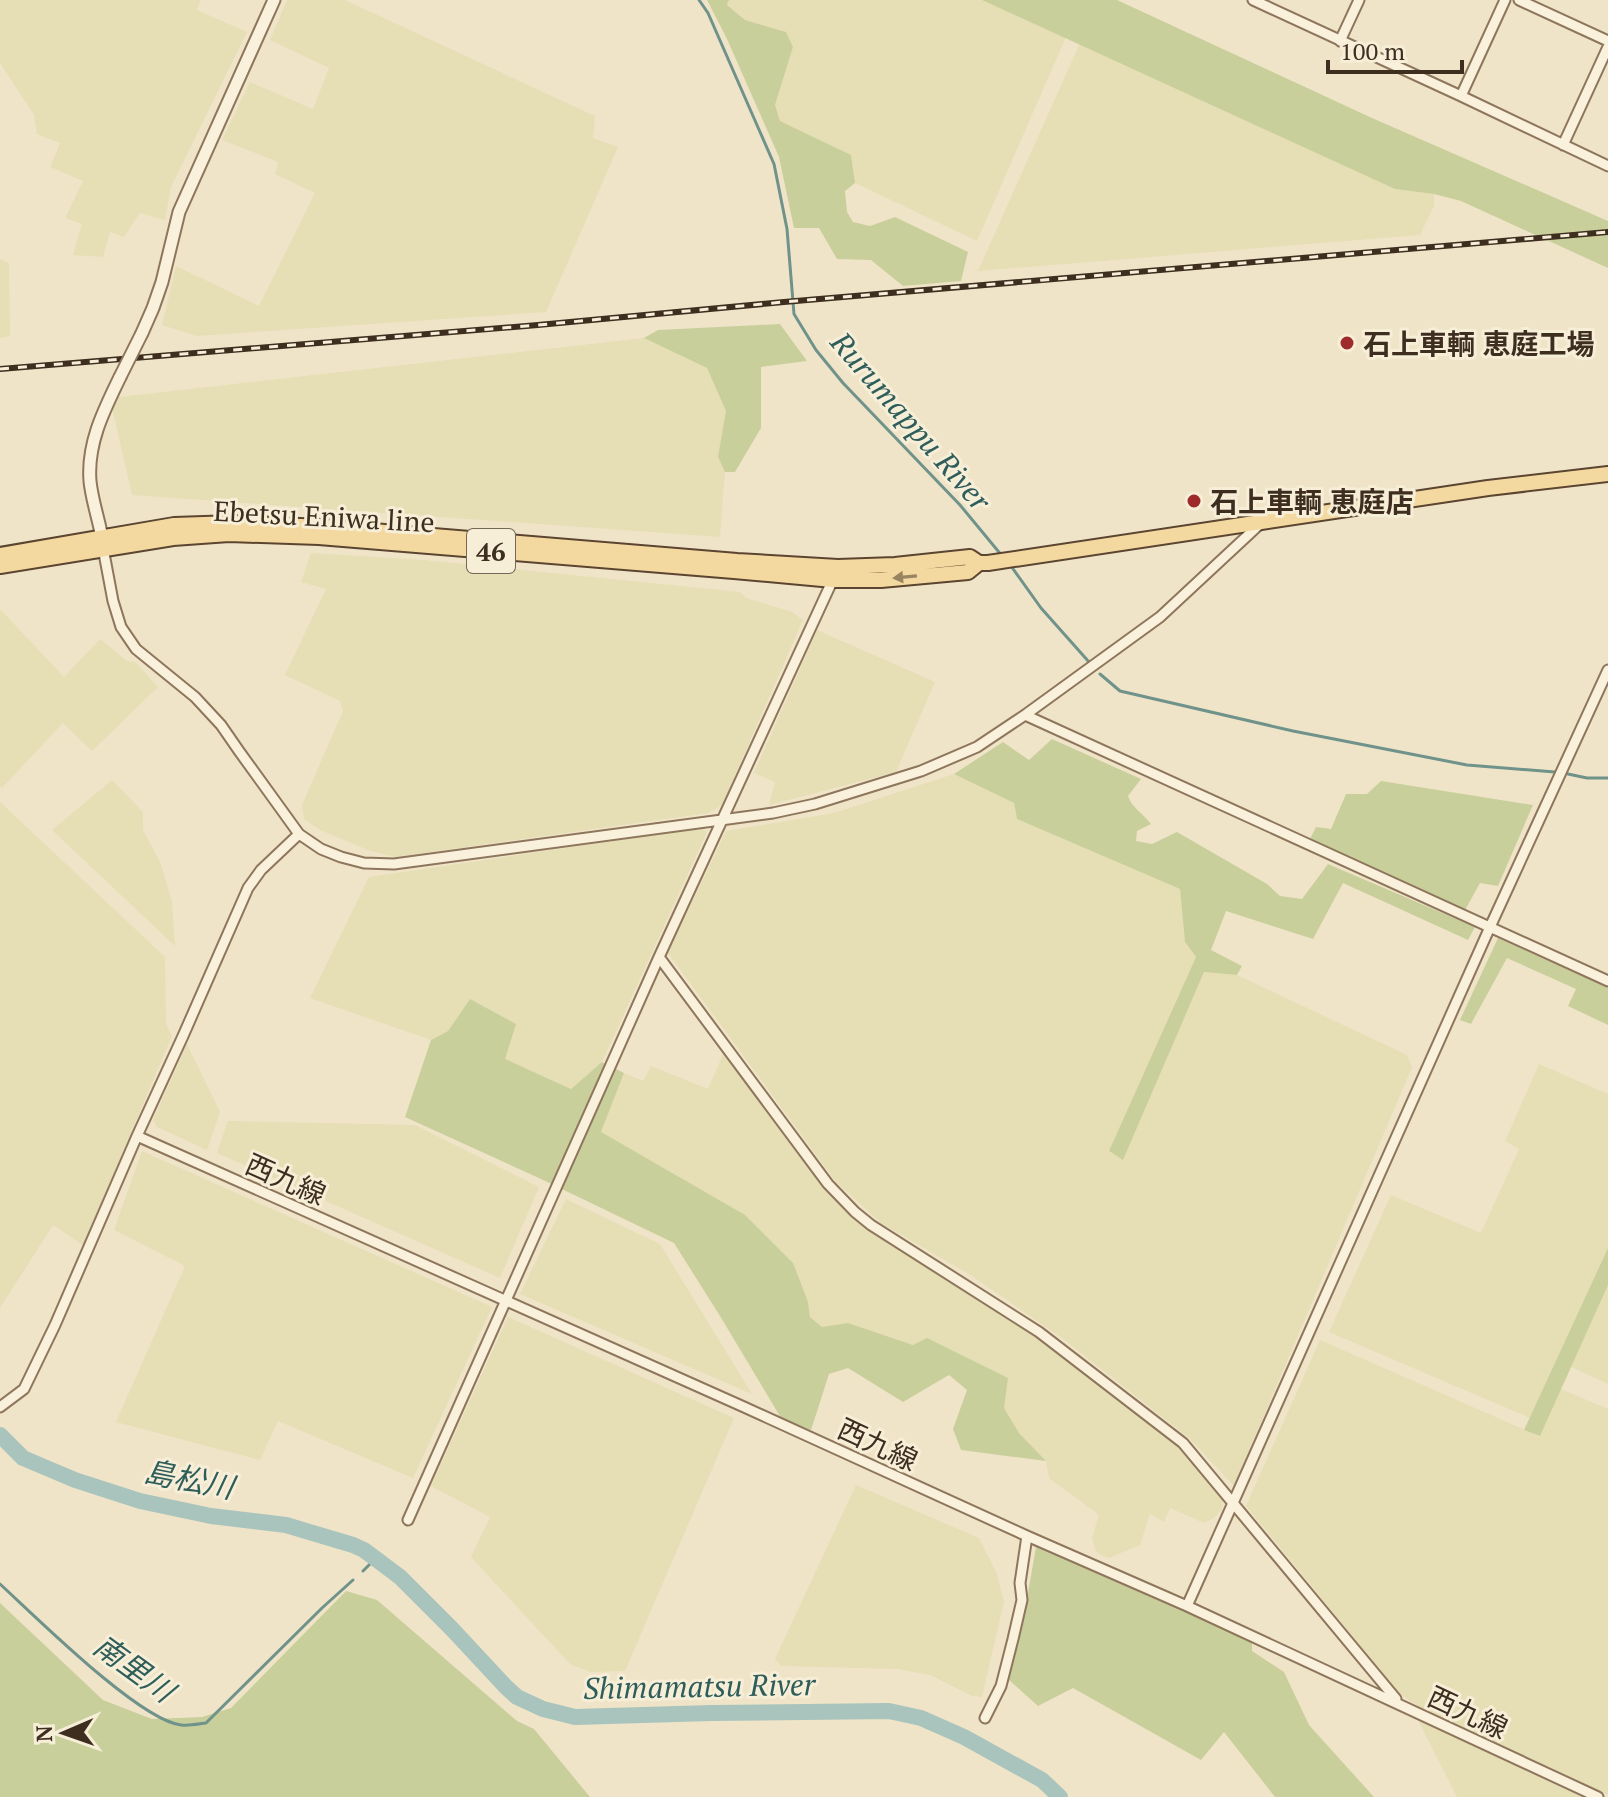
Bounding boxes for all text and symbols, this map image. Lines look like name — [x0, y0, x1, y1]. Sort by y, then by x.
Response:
scale bar — [1328, 24, 1462, 74]
text: 100 m — [1340, 35, 1405, 67]
water label: Rurumappu River — [822, 322, 1001, 520]
place label: 石上車輌 恵庭工場 — [1363, 325, 1595, 362]
marker: 石上車輌 恵庭工場 — [1338, 334, 1356, 352]
place label: 石上車輌 恵庭店 — [1210, 483, 1414, 520]
street label: Ebetsu Eniwa line — [213, 492, 435, 540]
marker: 石上車輌 恵庭店 — [1185, 492, 1203, 510]
road number: 46 — [467, 529, 515, 573]
one-way arrow — [892, 571, 917, 584]
street label: 西九線 — [240, 1145, 332, 1213]
street label: 西九線 — [832, 1409, 924, 1479]
water label: 島松川 — [141, 1451, 240, 1508]
water label: 南里川 — [86, 1625, 185, 1712]
water label: Shimamatsu River — [583, 1664, 817, 1708]
street label: 西九線 — [1422, 1677, 1514, 1747]
north arrow — [24, 1693, 104, 1773]
text: N — [29, 1725, 58, 1743]

